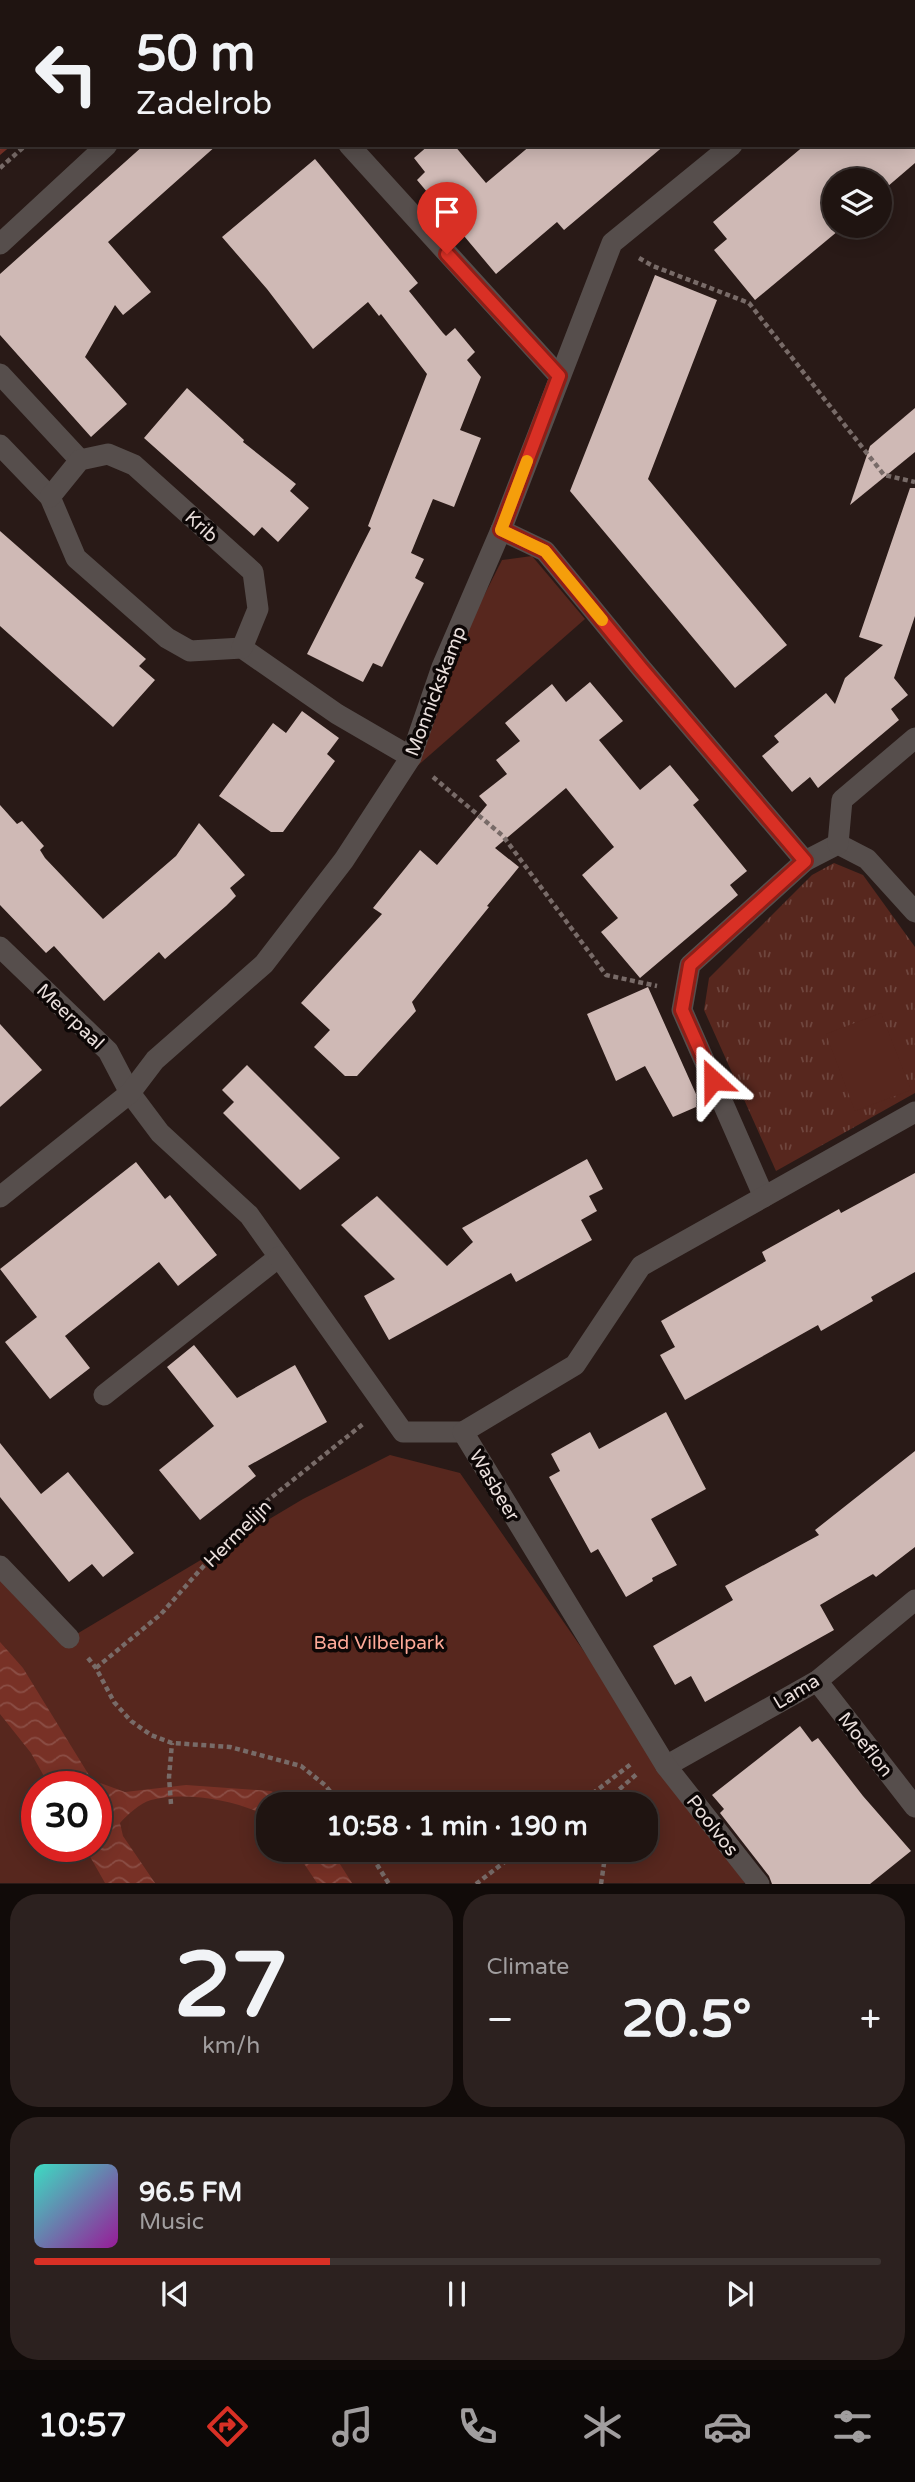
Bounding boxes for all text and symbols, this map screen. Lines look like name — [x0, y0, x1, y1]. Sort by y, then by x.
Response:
text: 50 m — [136, 25, 255, 84]
icon: left — [21, 28, 112, 119]
text: Zadelrob — [136, 85, 272, 123]
map controls — [822, 168, 892, 238]
button: layers — [822, 168, 892, 238]
pin — [417, 182, 477, 254]
icon: arrive — [428, 193, 466, 231]
street label: Krib — [180, 506, 222, 547]
street label: Monnickskamp — [401, 623, 471, 759]
street label: Meerpaal — [32, 979, 109, 1054]
position arrow — [676, 1043, 750, 1117]
street label: Wasbeer — [464, 1446, 524, 1526]
street label: Hermelijn — [199, 1495, 276, 1572]
park label: Bad Vilbelpark — [313, 1632, 445, 1654]
street label: Lama — [770, 1670, 824, 1714]
street label: Moeflon — [833, 1708, 897, 1781]
speed limit sign: 30 — [21, 1771, 112, 1862]
street label: Poolvos — [682, 1791, 743, 1860]
text: 10:58 · 1 min · 190 m — [326, 1811, 588, 1842]
text: 27 — [174, 1931, 288, 2041]
text: Climate — [487, 1953, 569, 1981]
text: 20.5° — [622, 1988, 752, 2051]
text: − — [487, 1997, 514, 2043]
text: + — [860, 1997, 881, 2043]
text: km/h — [202, 2032, 260, 2060]
text: 96.5 FM — [139, 2177, 242, 2208]
text: Music — [139, 2208, 204, 2236]
icon: previous — [156, 2275, 194, 2313]
icon: pause — [438, 2275, 476, 2313]
icon: next — [721, 2275, 759, 2313]
icon: directions — [203, 2402, 252, 2451]
icon: music — [328, 2402, 377, 2451]
icon: phone — [453, 2402, 502, 2451]
icon: climate — [578, 2402, 627, 2451]
icon: car — [703, 2402, 752, 2451]
icon: filters — [828, 2402, 877, 2451]
text: 10:57 — [38, 2407, 127, 2445]

